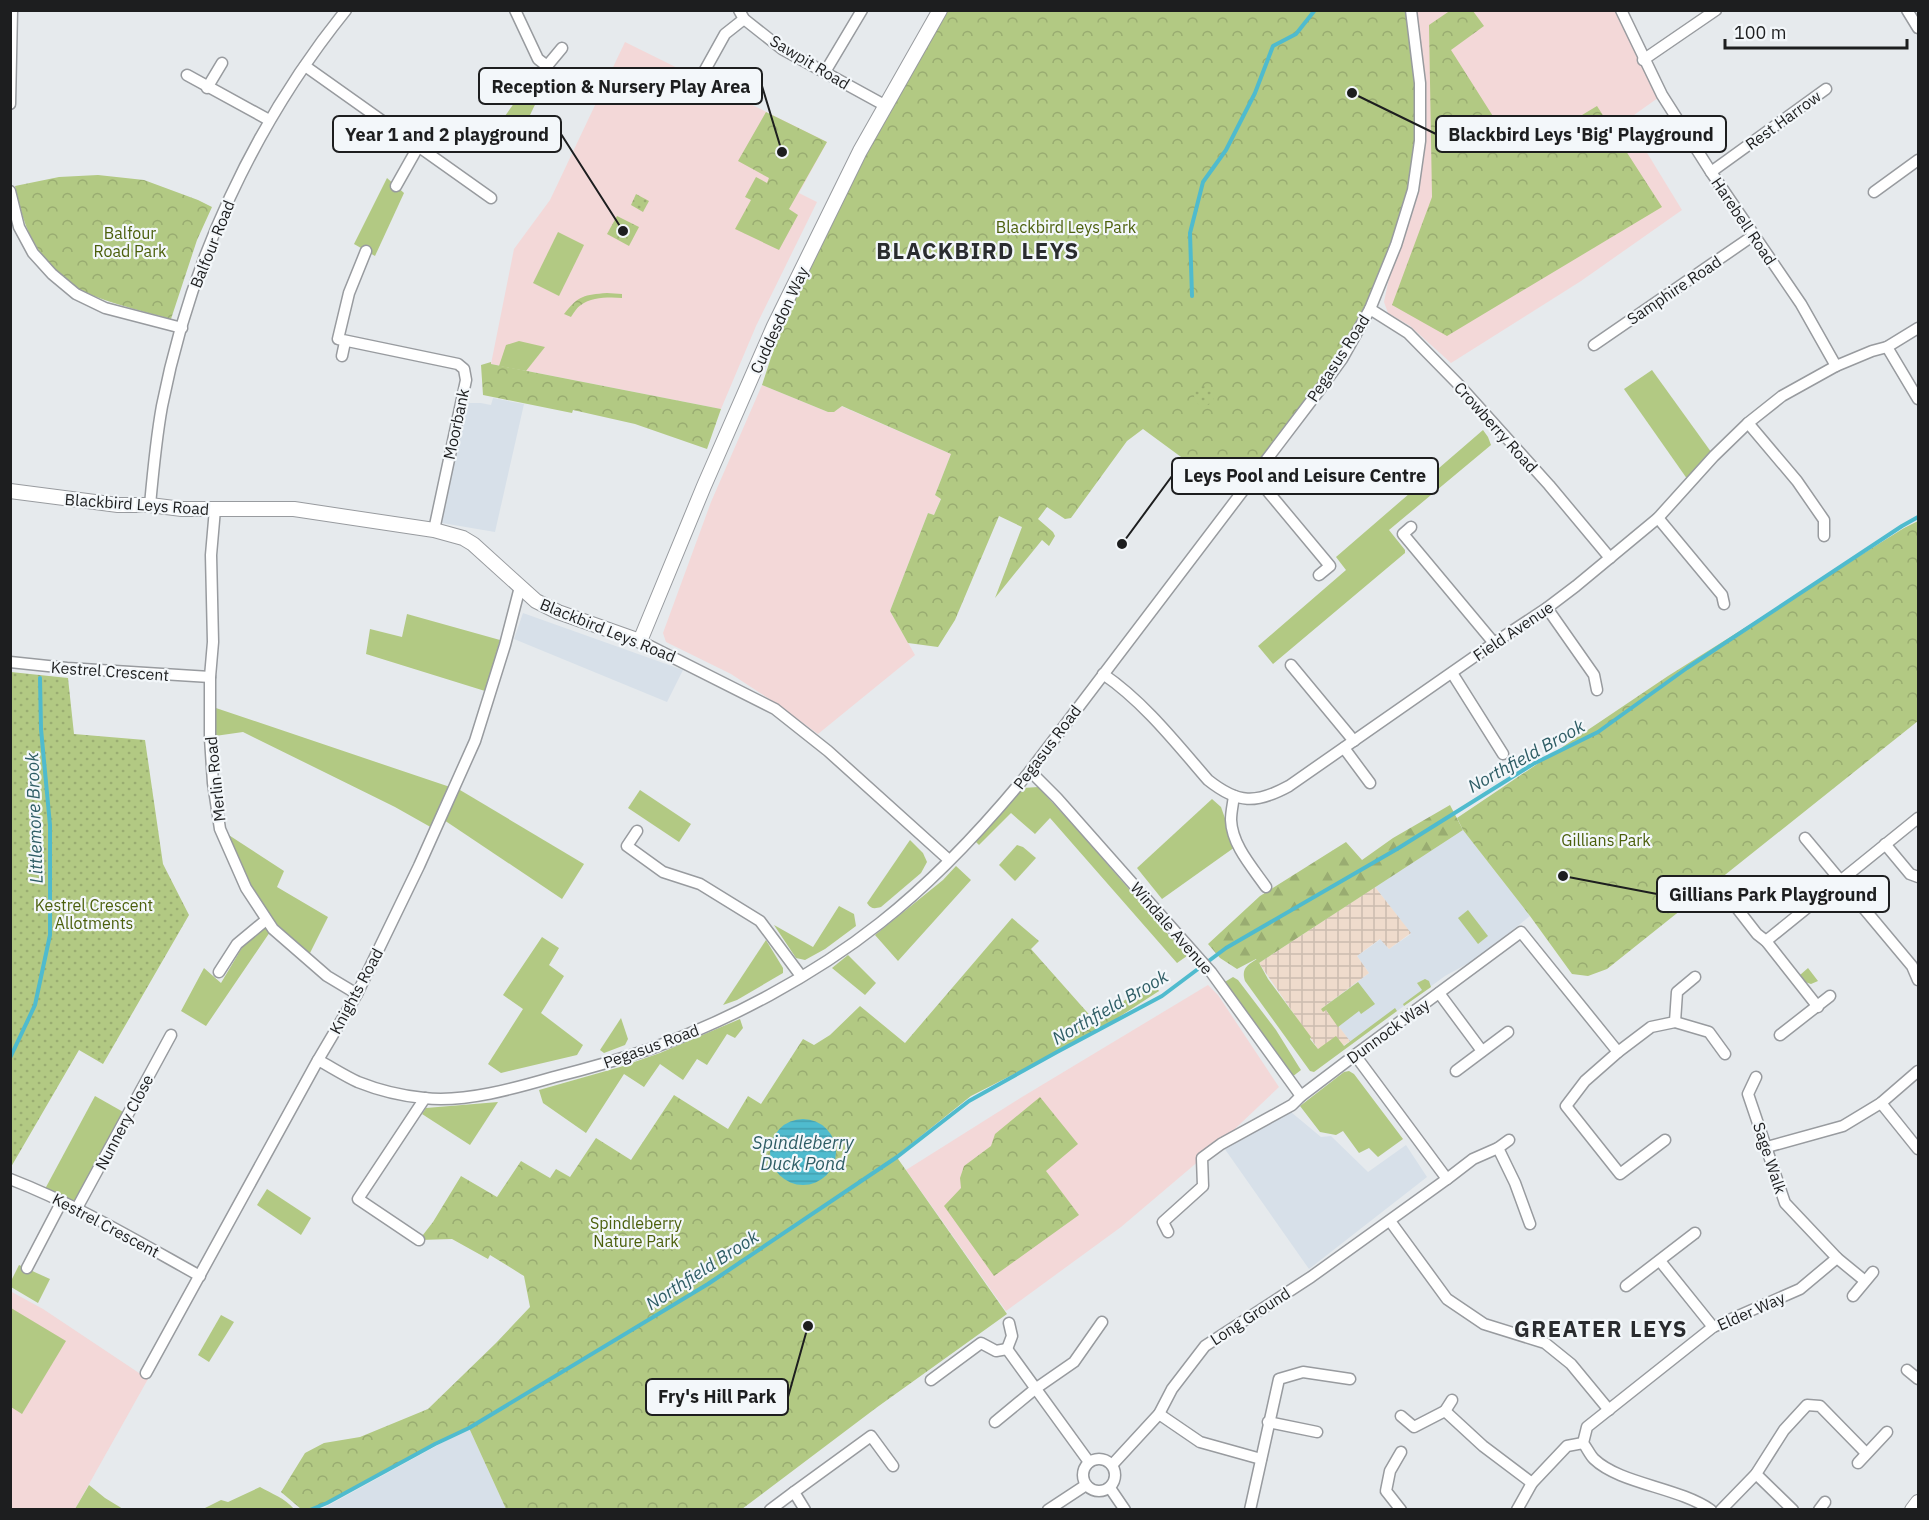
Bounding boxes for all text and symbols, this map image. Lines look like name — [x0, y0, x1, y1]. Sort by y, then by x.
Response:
scale bar — [1725, 12, 1906, 50]
text: 100 m — [1734, 21, 1786, 44]
street label: Sawpit Road — [766, 30, 854, 94]
callout: Reception & Nursery Play Area — [479, 68, 762, 104]
text: Reception & Nursery Play Area — [491, 75, 751, 98]
street label: Rest Harrow — [1741, 86, 1825, 154]
callout: Year 1 and 2 playground — [333, 116, 561, 152]
callout: Blackbird Leys 'Big' Playground — [1436, 116, 1726, 152]
text: Year 1 and 2 playground — [345, 123, 549, 146]
text: Blackbird Leys 'Big' Playground — [1448, 123, 1714, 146]
street label: Harebell Road — [1707, 173, 1781, 269]
street label: Balfour Road — [185, 197, 239, 291]
park label: Blackbird Leys Park — [996, 217, 1137, 237]
park label: Balfour Road Park — [94, 223, 167, 261]
district label: BLACKBIRD LEYS — [876, 236, 1080, 265]
street label: Samphire Road — [1623, 251, 1725, 329]
street label: Cuddesdon Way — [745, 263, 813, 377]
street label: Pegasus Road — [1302, 310, 1374, 406]
street label: Crowberry Road — [1450, 377, 1542, 477]
street label: Moorbank — [439, 386, 473, 461]
callout: Leys Pool and Leisure Centre — [1172, 458, 1438, 494]
text: Leys Pool and Leisure Centre — [1184, 464, 1426, 487]
street label: Blackbird Leys Road — [64, 489, 210, 519]
street label: Blackbird Leys Road — [537, 594, 679, 666]
street label: Field Avenue — [1469, 597, 1557, 665]
street label: Kestrel Crescent — [50, 657, 170, 685]
street label: Pegasus Road — [1009, 701, 1085, 793]
water label: Northfield Brook — [1463, 714, 1589, 798]
street label: Merlin Road — [201, 735, 229, 823]
water label: Littlemore Brook — [20, 752, 48, 884]
park label: Gillians Park — [1561, 830, 1651, 850]
callout: Gillians Park Playground — [1657, 876, 1889, 912]
street label: Windale Avenue — [1127, 878, 1218, 978]
text: Gillians Park Playground — [1669, 883, 1877, 906]
park label: Kestrel Crescent Allotments — [35, 895, 153, 933]
street label: Knights Road — [325, 945, 387, 1037]
water label: Northfield Brook — [1048, 964, 1173, 1050]
street label: Dunnock Way — [1343, 994, 1433, 1068]
street label: Pegasus Road — [600, 1019, 702, 1073]
street label: Nunnery Close — [91, 1071, 158, 1173]
street label: Sage Walk — [1749, 1120, 1791, 1197]
water label: Spindleberry Duck Pond — [752, 1131, 855, 1175]
street label: Kestrel Crescent — [49, 1188, 163, 1262]
park label: Spindleberry Nature Park — [590, 1213, 682, 1251]
water label: Northfield Brook — [641, 1225, 763, 1315]
street label: Long Ground — [1206, 1283, 1294, 1349]
street label: Elder Way — [1714, 1287, 1788, 1335]
district label: GREATER LEYS — [1514, 1314, 1688, 1343]
callout: Fry's Hill Park — [646, 1379, 788, 1415]
text: Fry's Hill Park — [658, 1385, 777, 1408]

